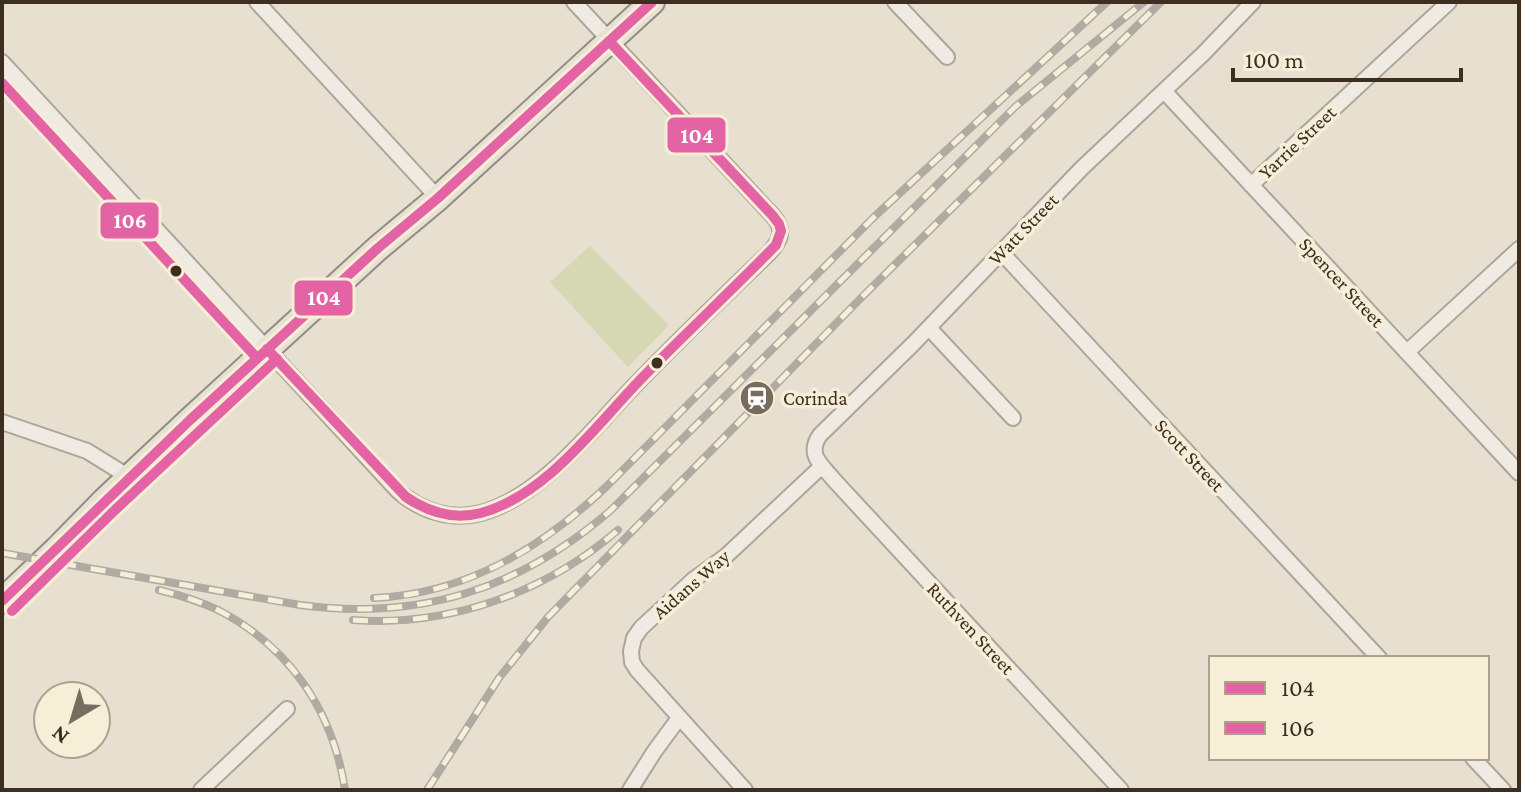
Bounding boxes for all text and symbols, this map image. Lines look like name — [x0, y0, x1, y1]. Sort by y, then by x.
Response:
scale bar — [1233, 32, 1461, 82]
text: 100 m — [1245, 46, 1304, 73]
street label: Yarrie Street — [1254, 100, 1340, 183]
line badge: 104 — [666, 116, 727, 154]
text: 104 — [680, 123, 714, 148]
street label: Watt Street — [984, 189, 1063, 269]
line badge: 106 — [99, 201, 160, 240]
text: 106 — [113, 208, 147, 233]
street label: Spencer Street — [1294, 233, 1389, 332]
unlabelled marker — [168, 263, 184, 279]
line badge: 104 — [293, 279, 354, 317]
text: 104 — [307, 285, 341, 310]
unlabelled marker — [649, 355, 665, 371]
station icon: Corinda — [738, 379, 776, 417]
place label: Corinda — [783, 387, 848, 409]
street label: Scott Street — [1151, 414, 1229, 496]
street label: Aidans Way — [648, 544, 735, 624]
street label: Ruthven Street — [923, 577, 1020, 679]
legend — [1209, 656, 1489, 760]
text: 104 — [1281, 674, 1315, 701]
north arrow — [32, 680, 112, 760]
text: 106 — [1281, 714, 1315, 741]
text: N — [46, 721, 74, 750]

